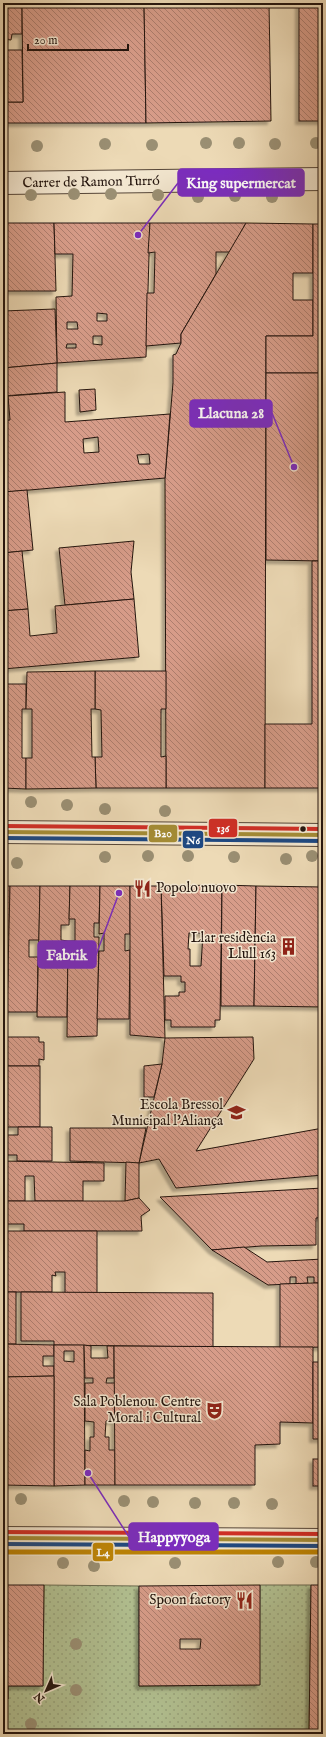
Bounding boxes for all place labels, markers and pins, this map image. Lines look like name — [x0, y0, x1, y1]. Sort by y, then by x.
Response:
callout: King supermercat — [178, 169, 304, 196]
callout: Llacuna 28 — [190, 400, 272, 427]
unlabelled marker — [298, 824, 308, 834]
restaurant icon: Popolo nuovo — [133, 878, 153, 898]
place label: Popolo nuovo — [156, 879, 237, 897]
place label: Llar residència Llull 163 — [191, 929, 277, 963]
building icon: Llar residència Llull 163 — [279, 936, 299, 956]
callout: Fabrik — [38, 941, 96, 968]
place label: Escola Bressol Municipal l'Aliança — [112, 1096, 224, 1130]
school or university icon: Escola Bressol Municipal l'Aliança — [226, 1103, 246, 1123]
place label: Sala Poblenou. Centre Moral i Cultural — [73, 1393, 202, 1427]
theatre icon: Sala Poblenou. Centre Moral i Cultural — [204, 1400, 224, 1420]
callout: Happyyoga — [129, 1523, 218, 1550]
restaurant icon: Spoon factory — [234, 1590, 254, 1610]
place label: Spoon factory — [149, 1591, 231, 1609]

